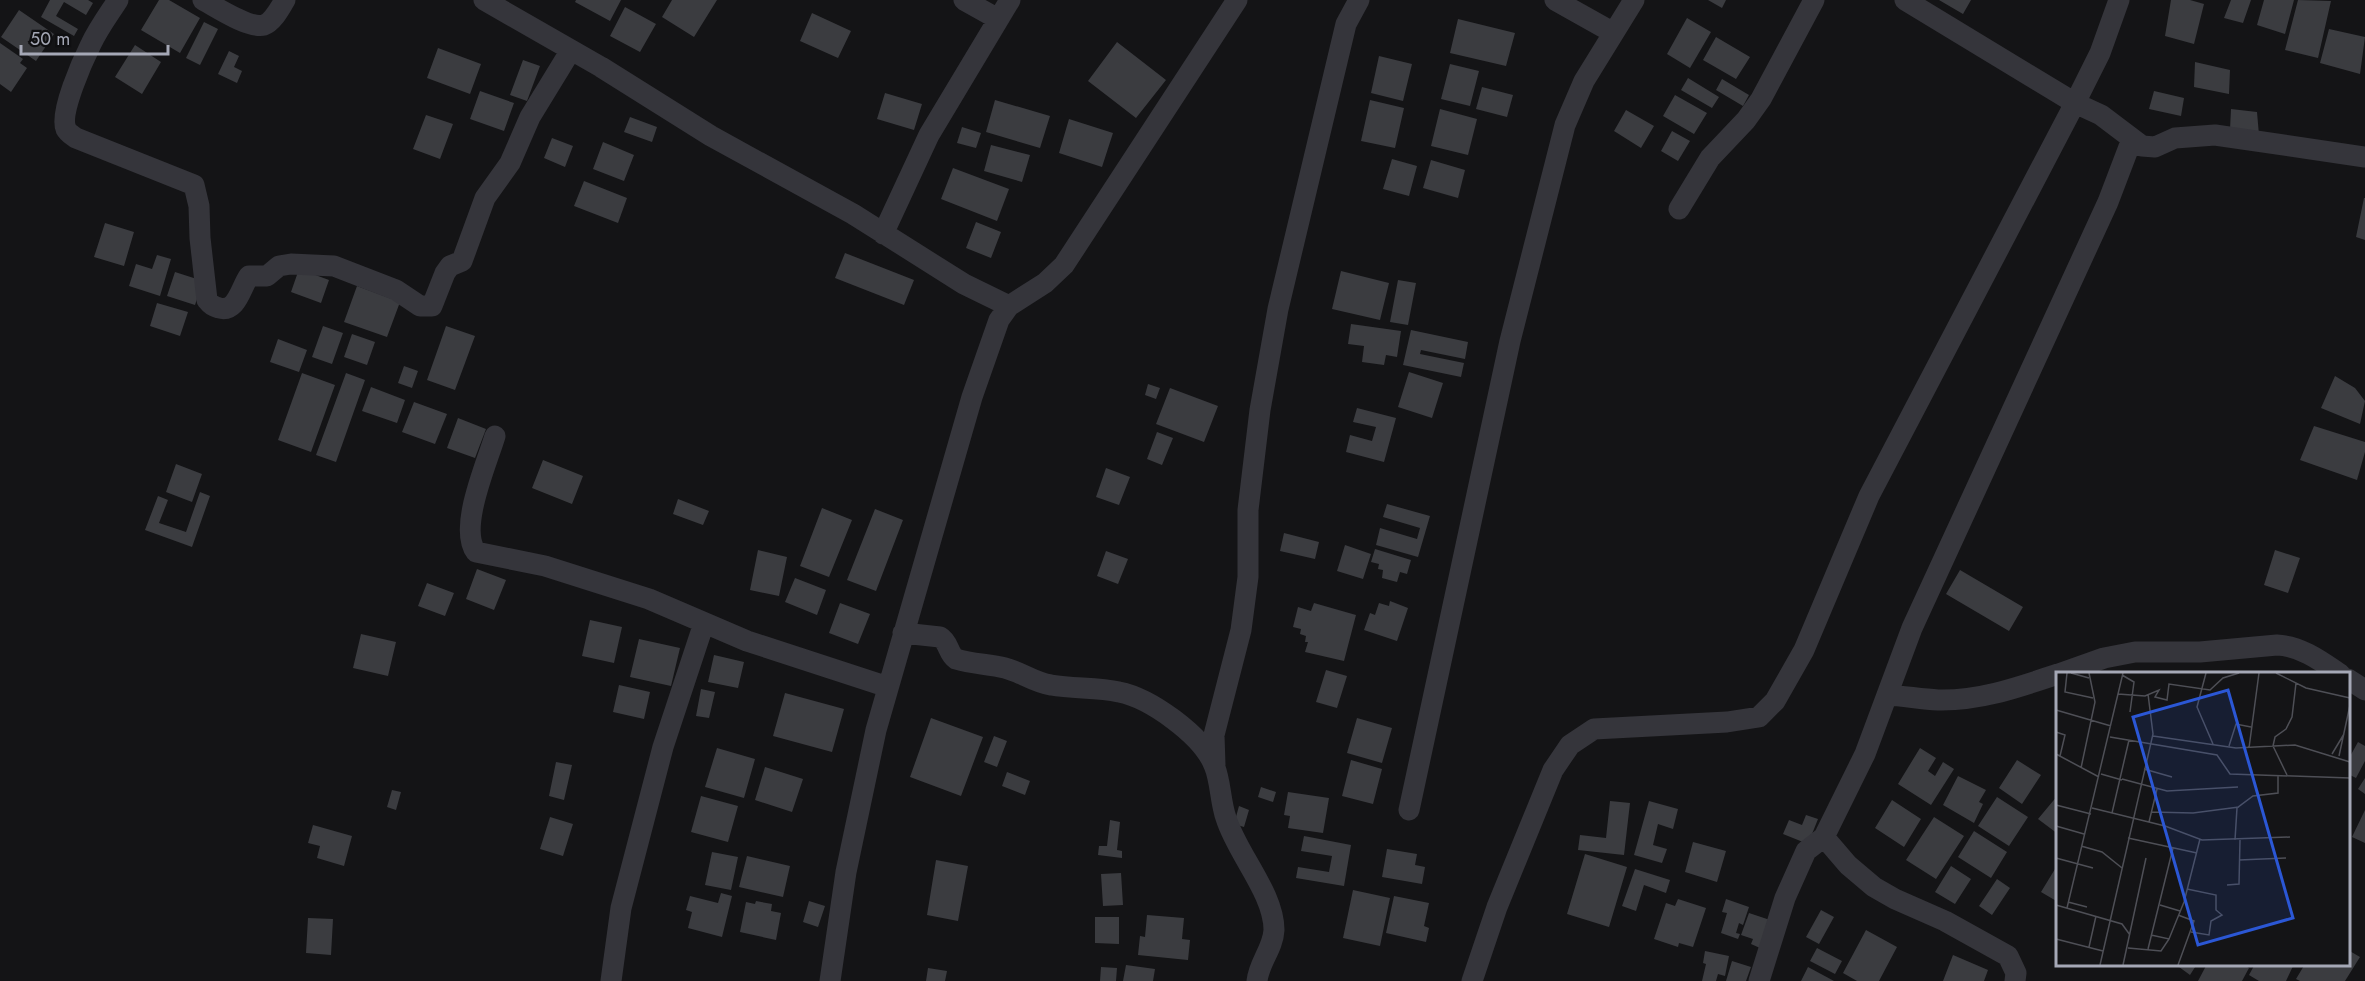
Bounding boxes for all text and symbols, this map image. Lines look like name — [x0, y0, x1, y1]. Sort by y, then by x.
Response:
scale bar — [21, 18, 168, 56]
text: 50 m — [30, 26, 70, 52]
inset map — [2056, 672, 2350, 966]

